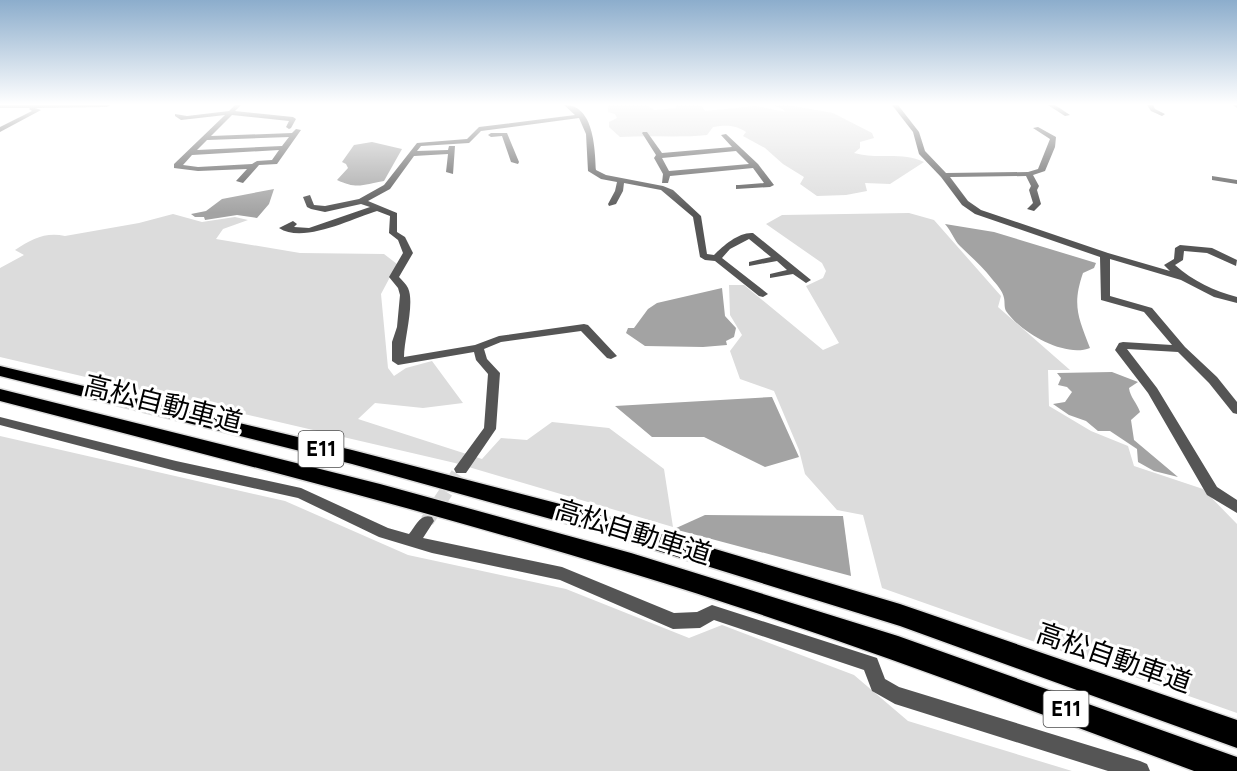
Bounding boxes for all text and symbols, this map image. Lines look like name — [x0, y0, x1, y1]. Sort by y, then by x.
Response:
street label: 高松自動車道 — [81, 368, 246, 439]
road number: E11 — [298, 431, 344, 467]
street label: 高松自動車道 — [551, 492, 715, 571]
street label: 高松自動車道 — [1032, 616, 1196, 699]
road number: E11 — [1044, 691, 1088, 727]

